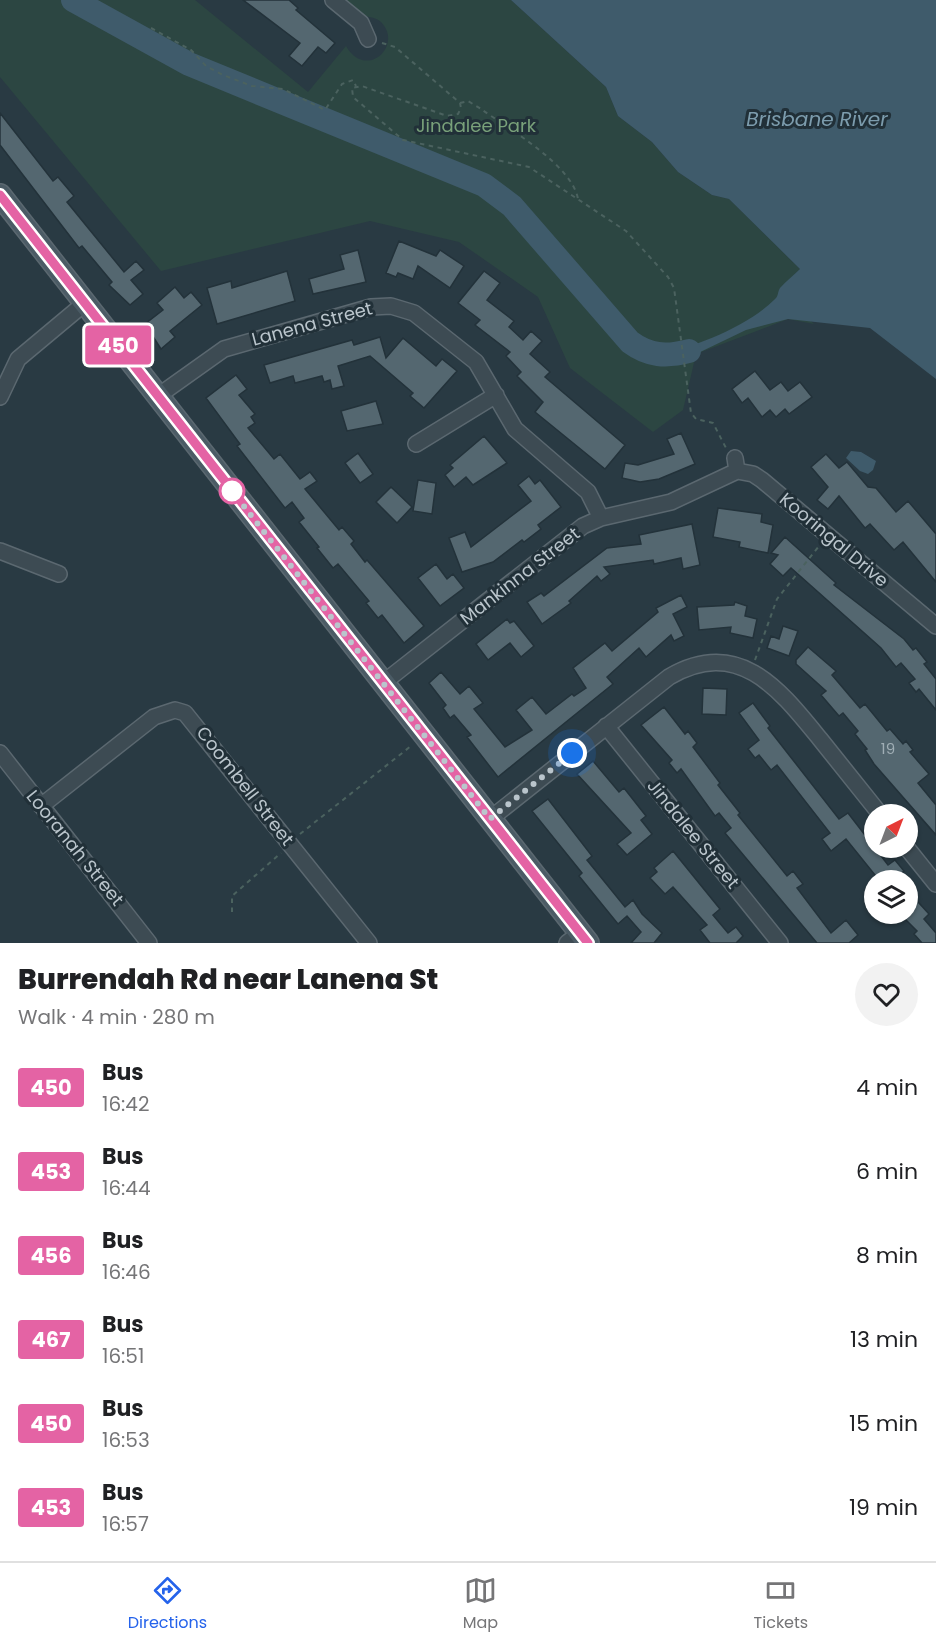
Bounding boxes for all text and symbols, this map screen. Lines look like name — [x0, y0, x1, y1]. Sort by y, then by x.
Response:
water label: Brisbane River — [746, 105, 888, 133]
park label: Jindalee Park — [416, 113, 537, 138]
street label: Lanena Street — [249, 295, 375, 352]
line badge: 450 — [84, 326, 152, 364]
text: 450 — [97, 331, 139, 360]
unlabelled marker — [219, 478, 245, 504]
street label: Kooringal Drive — [775, 487, 894, 593]
street label: Mankinna Street — [455, 521, 585, 630]
street label: Coombell Street — [191, 721, 300, 851]
your location — [557, 738, 587, 768]
house number: 19 — [881, 738, 895, 759]
street label: Jindalee Street — [641, 774, 745, 894]
street label: Looranah Street — [21, 784, 130, 911]
north arrow — [864, 804, 918, 858]
map controls — [864, 804, 918, 924]
button: layers — [864, 870, 918, 924]
text: Burrendah Rd near Lanena St — [18, 960, 438, 999]
button: heart — [855, 963, 918, 1026]
text: Walk · 4 min · 280 m — [18, 1003, 215, 1031]
text: Bus — [102, 1057, 144, 1088]
text: 4 min — [856, 1072, 918, 1103]
text: 450 — [30, 1073, 72, 1102]
text: 16:42 — [102, 1090, 149, 1118]
text: Bus — [102, 1141, 144, 1172]
text: 6 min — [856, 1156, 918, 1187]
text: 453 — [31, 1157, 71, 1186]
text: 16:44 — [102, 1174, 151, 1202]
text: Bus — [102, 1225, 144, 1256]
text: 8 min — [856, 1240, 918, 1271]
text: 456 — [30, 1241, 72, 1270]
text: 16:46 — [102, 1258, 151, 1286]
text: Bus — [102, 1309, 144, 1340]
text: 13 min — [850, 1324, 918, 1355]
text: 467 — [32, 1325, 70, 1354]
text: 16:51 — [102, 1342, 144, 1370]
text: Bus — [102, 1393, 144, 1424]
text: 15 min — [849, 1408, 918, 1439]
text: 450 — [30, 1409, 72, 1438]
text: 16:53 — [102, 1426, 150, 1454]
text: Bus — [102, 1477, 144, 1508]
text: 19 min — [849, 1492, 918, 1523]
text: 453 — [31, 1493, 71, 1522]
text: 16:57 — [102, 1510, 149, 1538]
tab: Directions — [128, 1574, 207, 1635]
tab: Map — [463, 1574, 498, 1635]
tab: Tickets — [754, 1574, 808, 1635]

